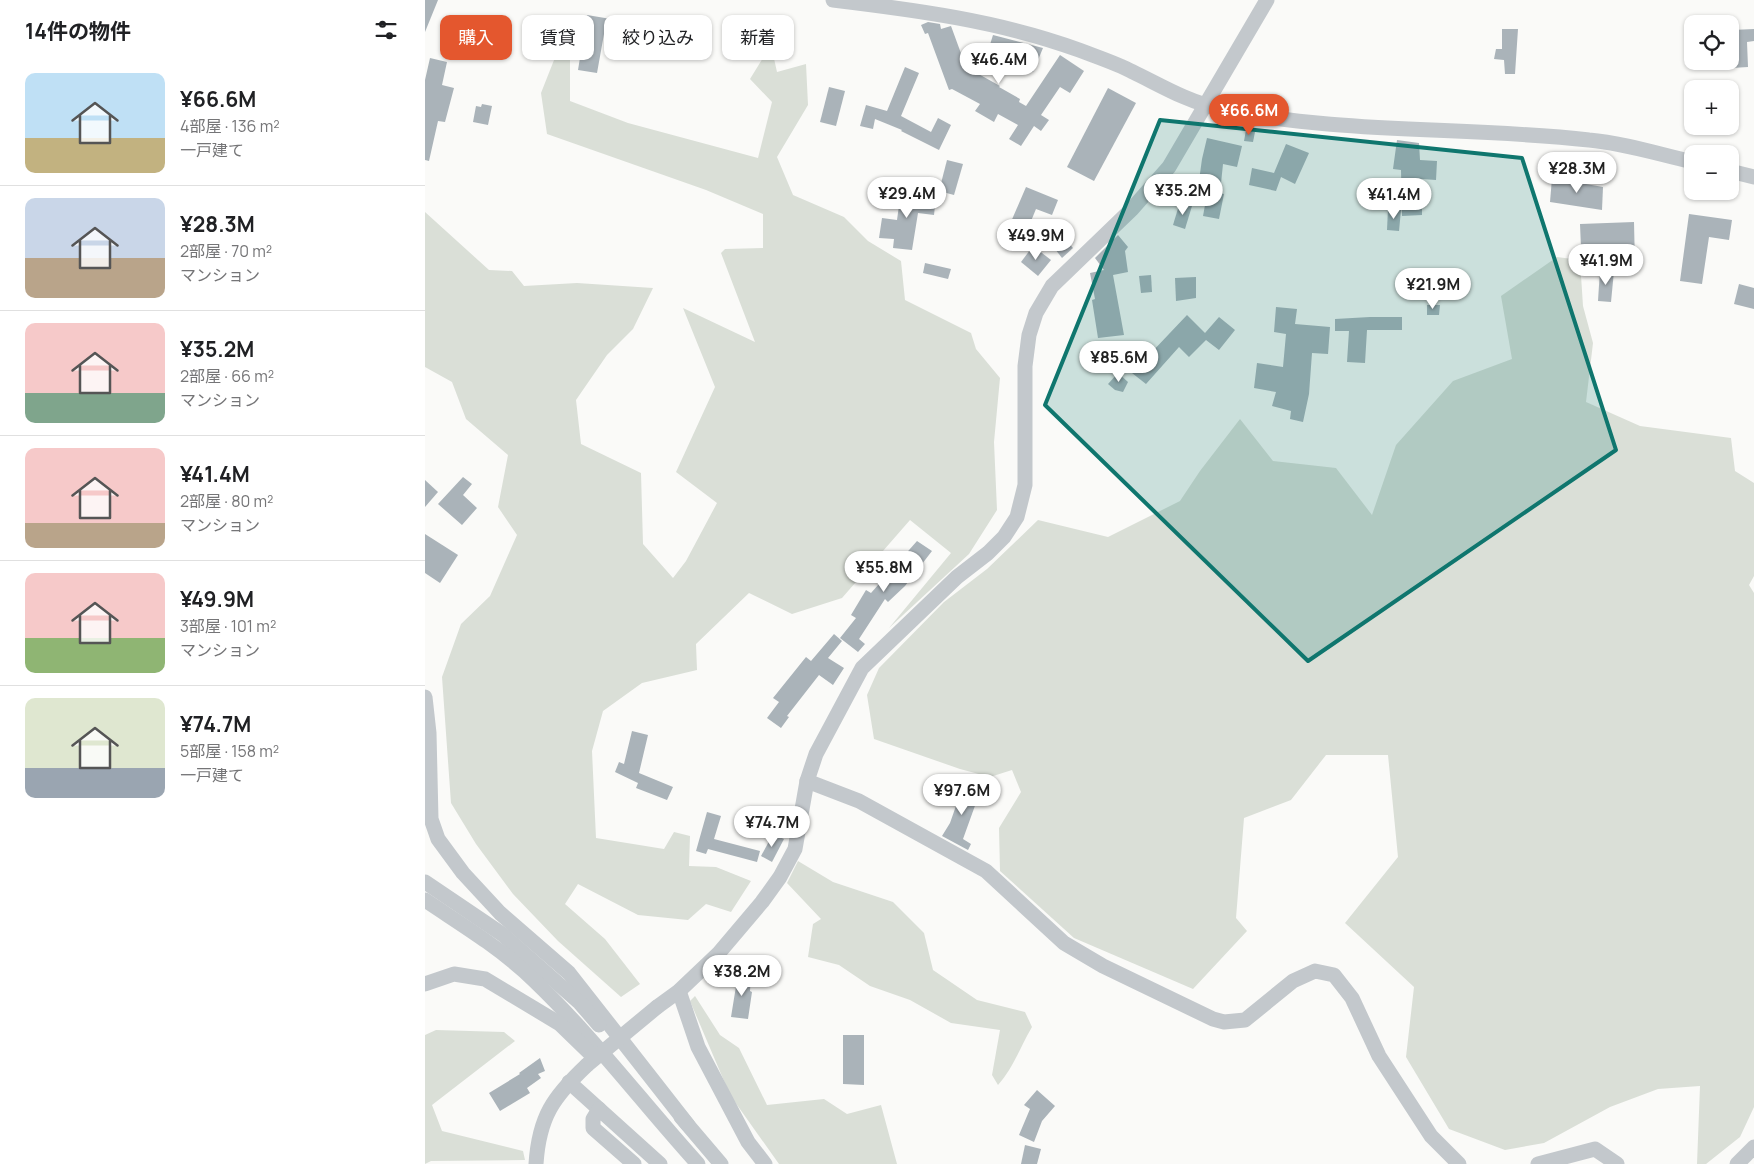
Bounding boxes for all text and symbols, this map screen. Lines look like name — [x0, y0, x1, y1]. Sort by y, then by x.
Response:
chip: 購入 — [440, 15, 512, 60]
chip: 賃貸 — [522, 15, 594, 60]
chip: 絞り込み — [604, 15, 712, 60]
chip: 新着 — [722, 15, 794, 60]
map controls — [1684, 15, 1739, 200]
button: locate — [1684, 15, 1739, 70]
icon: filters — [372, 16, 400, 44]
text: 14件の物件 — [25, 17, 131, 45]
pin: ¥46.4M — [958, 42, 1040, 85]
text: ¥46.4M — [971, 48, 1027, 70]
button: + — [1684, 80, 1739, 135]
text: ¥66.6M — [180, 85, 256, 113]
icon: home — [65, 93, 125, 153]
pin: ¥66.6M — [1208, 94, 1290, 136]
text: ¥66.6M — [1220, 99, 1278, 121]
text: 4部屋 · 136 m² — [180, 115, 280, 137]
text: 一戸建て — [180, 139, 244, 161]
button: − — [1684, 145, 1739, 200]
pin: ¥28.3M — [1536, 152, 1618, 194]
text: ¥28.3M — [1549, 157, 1605, 179]
pin: ¥35.2M — [1142, 174, 1224, 216]
pin: ¥29.4M — [866, 176, 948, 219]
pin: ¥41.4M — [1353, 178, 1435, 220]
text: ¥35.2M — [1155, 179, 1211, 201]
text: ¥29.4M — [878, 182, 936, 204]
text: ¥41.4M — [1367, 183, 1421, 205]
text: ¥28.3M — [180, 210, 255, 238]
icon: home — [65, 218, 125, 278]
pin: ¥49.9M — [995, 218, 1077, 261]
text: ¥49.9M — [1008, 224, 1064, 246]
text: 2部屋 · 70 m² — [180, 240, 272, 262]
pin: ¥41.9M — [1565, 244, 1647, 286]
text: ¥41.9M — [1579, 249, 1633, 271]
text: マンション — [180, 264, 260, 286]
pin: ¥21.9M — [1392, 268, 1474, 310]
text: ¥21.9M — [1406, 273, 1460, 295]
text: ¥35.2M — [180, 335, 254, 363]
pin: ¥85.6M — [1078, 340, 1160, 383]
icon: home — [65, 343, 125, 403]
text: ¥85.6M — [1090, 346, 1148, 368]
text: 2部屋 · 66 m² — [180, 365, 274, 387]
text: マンション — [180, 389, 260, 411]
text: ¥41.4M — [180, 460, 250, 488]
icon: home — [65, 468, 125, 528]
text: 2部屋 · 80 m² — [180, 490, 273, 512]
text: マンション — [180, 514, 260, 536]
pin: ¥55.8M — [843, 550, 925, 593]
text: ¥55.8M — [856, 556, 912, 578]
text: ¥49.9M — [180, 585, 254, 613]
icon: home — [65, 593, 125, 653]
text: 3部屋 · 101 m² — [180, 615, 276, 637]
text: マンション — [180, 639, 260, 661]
text: ¥74.7M — [180, 710, 251, 738]
icon: home — [65, 718, 125, 778]
text: 5部屋 · 158 m² — [180, 740, 279, 762]
text: 一戸建て — [180, 764, 244, 786]
pin: ¥97.6M — [921, 774, 1003, 816]
text: ¥97.6M — [934, 779, 990, 801]
pin: ¥74.7M — [731, 806, 813, 848]
text: ¥74.7M — [745, 811, 799, 833]
pin: ¥38.2M — [701, 954, 783, 997]
text: ¥38.2M — [714, 960, 770, 982]

